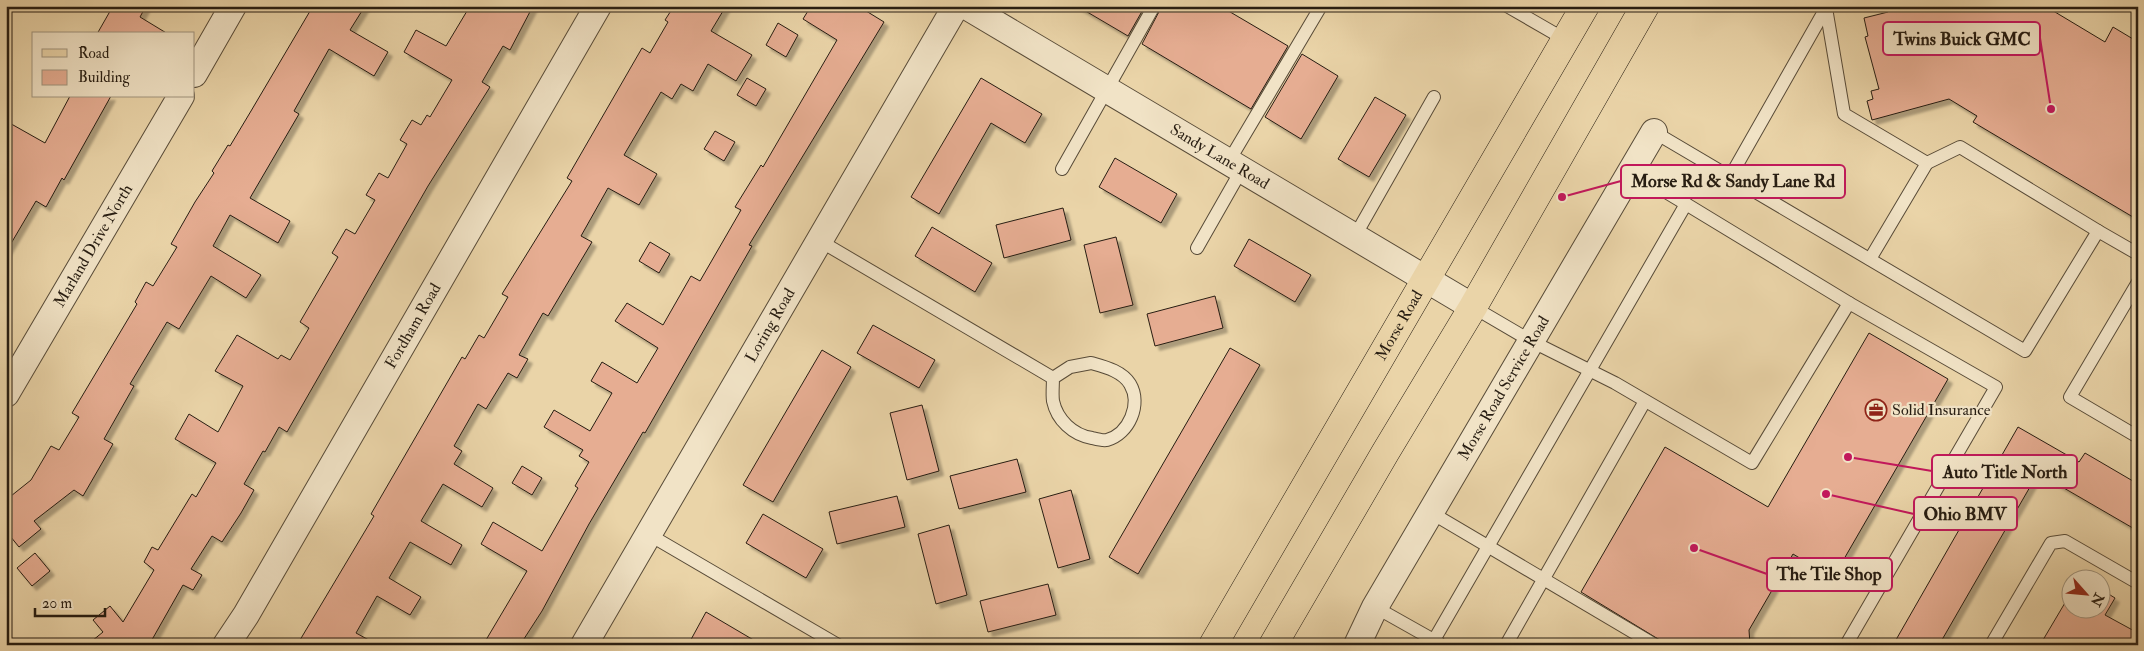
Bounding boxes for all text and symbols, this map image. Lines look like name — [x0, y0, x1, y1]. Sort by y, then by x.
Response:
callout: Twins Buick GMC — [1883, 22, 2040, 55]
text: Twins Buick GMC — [1892, 28, 2031, 51]
legend — [32, 32, 195, 98]
text: Road — [78, 44, 110, 63]
text: Building — [78, 68, 130, 87]
street label: Sandy Lane Road — [1166, 119, 1273, 194]
callout: Morse Rd & Sandy Lane Rd — [1621, 165, 1845, 198]
text: Morse Rd & Sandy Lane Rd — [1630, 170, 1835, 193]
street label: Marland Drive North — [49, 180, 137, 311]
street label: Fordham Road — [381, 279, 446, 372]
street label: Loring Road — [741, 284, 800, 366]
street label: Morse Road — [1371, 286, 1427, 364]
street label: Morse Road Service Road — [1453, 312, 1554, 464]
office icon: Solid Insurance — [1864, 398, 1888, 422]
place label: Solid Insurance — [1892, 400, 1991, 420]
callout: Auto Title North — [1932, 455, 2077, 488]
text: Auto Title North — [1942, 461, 2068, 484]
callout: Ohio BMV — [1914, 497, 2017, 530]
text: Ohio BMV — [1923, 503, 2008, 526]
callout: The Tile Shop — [1767, 558, 1892, 591]
text: The Tile Shop — [1775, 563, 1882, 586]
north arrow — [2062, 568, 2112, 618]
scale bar — [35, 586, 105, 618]
text: N — [2087, 589, 2108, 610]
text: 20 m — [42, 594, 72, 613]

